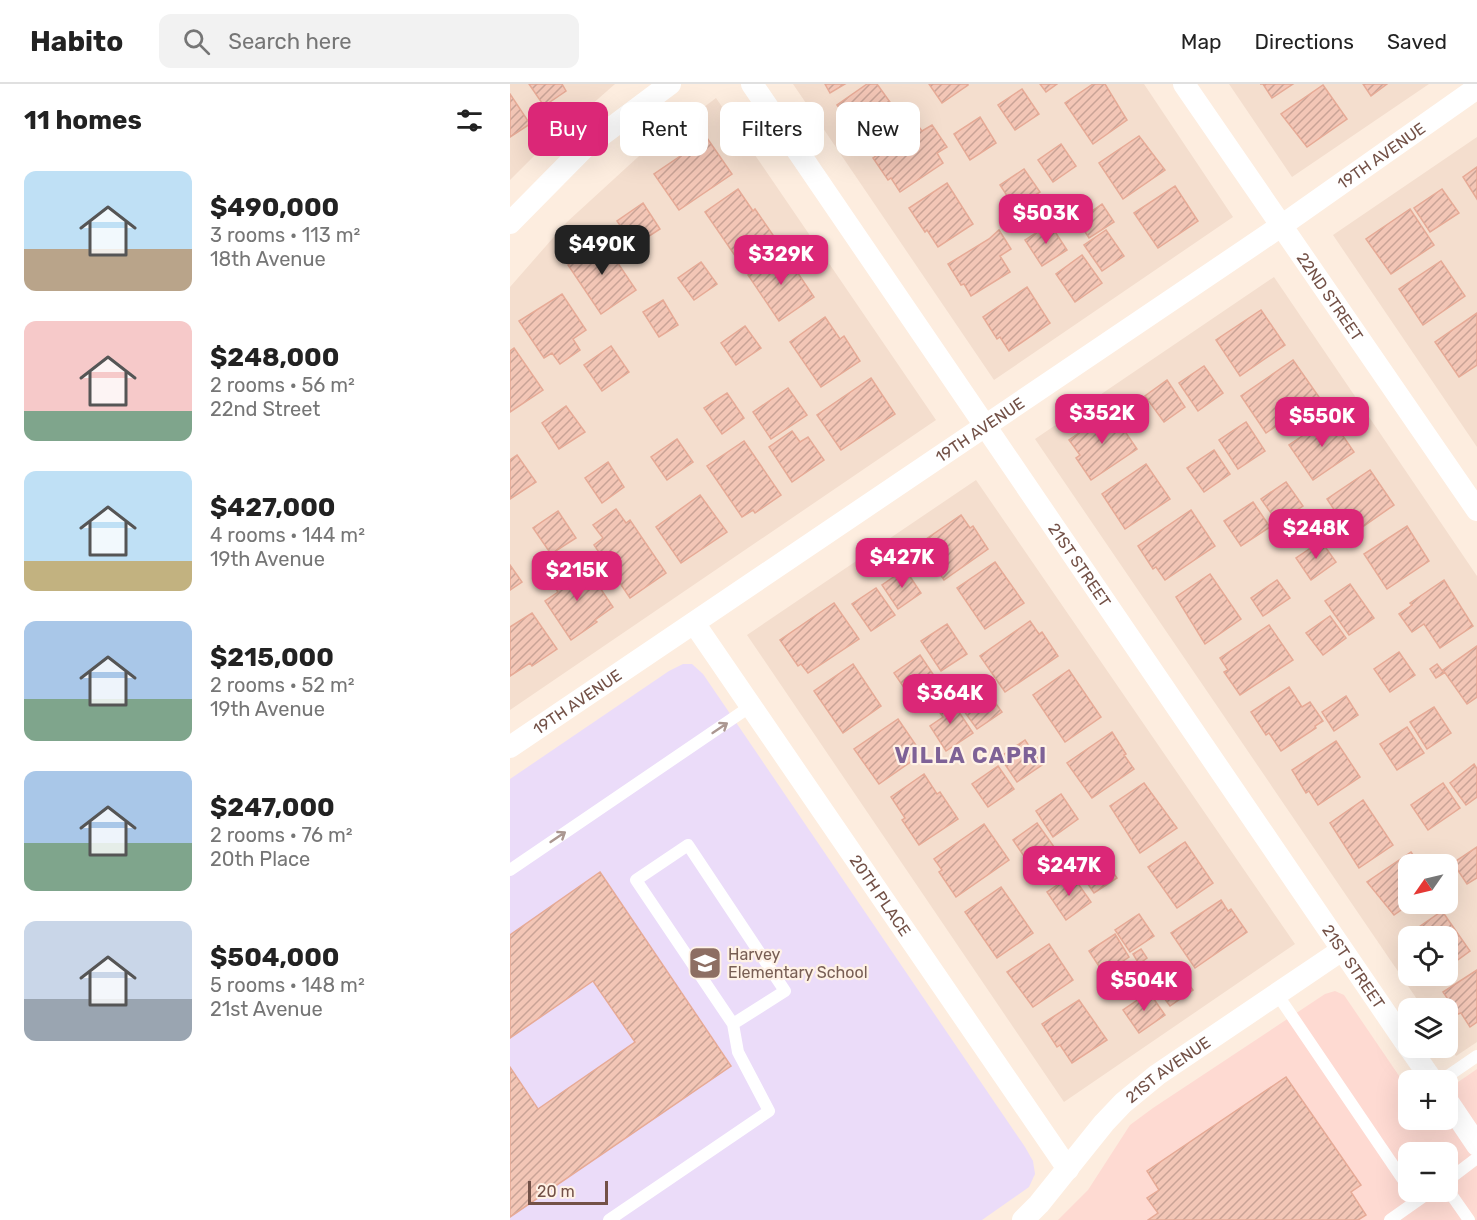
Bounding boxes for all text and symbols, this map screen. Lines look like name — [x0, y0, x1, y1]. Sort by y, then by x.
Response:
search box — [159, 14, 579, 68]
text: Habito — [30, 25, 123, 58]
icon: search — [180, 25, 213, 58]
text: Search here — [228, 28, 352, 55]
text: Map — [1181, 29, 1222, 54]
text: Directions — [1255, 29, 1354, 54]
text: Saved — [1387, 29, 1447, 54]
chip: Buy — [528, 102, 608, 156]
chip: Rent — [620, 102, 708, 156]
chip: Filters — [720, 102, 824, 156]
chip: New — [836, 102, 920, 156]
icon: filters — [453, 104, 486, 137]
text: 11 homes — [24, 105, 142, 136]
street label: 19TH AVENUE — [1334, 119, 1429, 193]
text: $490,000 — [210, 192, 339, 223]
pin: $503K — [1004, 194, 1088, 245]
icon: home — [72, 195, 144, 267]
text: $503K — [1013, 201, 1079, 225]
text: 3 rooms · 113 m² — [210, 223, 360, 247]
pin: $490K — [560, 225, 644, 276]
text: $490K — [569, 232, 635, 256]
pin: $329K — [739, 235, 823, 286]
text: $329K — [748, 242, 814, 266]
text: 18th Avenue — [210, 247, 326, 271]
street label: 22ND STREET — [1293, 249, 1367, 345]
text: $248,000 — [210, 342, 339, 373]
icon: home — [72, 345, 144, 417]
text: 2 rooms · 56 m² — [210, 373, 355, 397]
street label: 19TH AVENUE — [932, 393, 1028, 467]
pin: $352K — [1060, 394, 1144, 445]
text: 22nd Street — [210, 397, 320, 421]
pin: $550K — [1280, 397, 1364, 448]
text: $352K — [1069, 401, 1135, 425]
text: $550K — [1289, 404, 1355, 428]
text: $427,000 — [210, 492, 336, 523]
icon: home — [72, 495, 144, 567]
pin: $248K — [1274, 509, 1358, 560]
text: $248K — [1283, 516, 1349, 540]
street label: 21ST STREET — [1044, 520, 1115, 611]
text: 4 rooms · 144 m² — [210, 523, 365, 547]
pin: $427K — [860, 538, 944, 589]
text: $427K — [870, 545, 934, 569]
text: 19th Avenue — [210, 547, 325, 571]
pin: $215K — [535, 551, 619, 602]
text: $215K — [546, 558, 608, 582]
text: $215,000 — [210, 642, 334, 673]
icon: home — [72, 645, 144, 717]
street label: 19TH AVENUE — [530, 665, 625, 739]
text: 2 rooms · 52 m² — [210, 673, 355, 697]
pin: $364K — [908, 674, 992, 725]
text: $364K — [917, 681, 983, 705]
text: 19th Avenue — [210, 697, 325, 721]
one-way arrow — [711, 722, 728, 734]
district label: VILLA CAPRI — [894, 742, 1048, 769]
text: $247,000 — [210, 792, 335, 823]
icon: home — [72, 795, 144, 867]
text: 2 rooms · 76 m² — [210, 823, 353, 847]
one-way arrow — [550, 831, 566, 843]
pin: $247K — [1027, 846, 1111, 897]
text: 20th Place — [210, 847, 310, 871]
street label: 20TH PLACE — [846, 851, 915, 940]
text: $247K — [1037, 853, 1101, 877]
north arrow — [1398, 854, 1458, 914]
map controls — [1398, 854, 1458, 1202]
street label: 21ST STREET — [1318, 921, 1389, 1012]
button: locate — [1398, 926, 1458, 986]
text: $504,000 — [210, 942, 340, 973]
icon: home — [72, 945, 144, 1017]
school or university icon: Harvey Elementary School — [687, 945, 723, 981]
place label: Harvey Elementary School — [728, 945, 868, 982]
pin: $504K — [1102, 961, 1186, 1012]
text: $504K — [1111, 968, 1177, 992]
text: 5 rooms · 148 m² — [210, 973, 365, 997]
text: 21st Avenue — [210, 997, 323, 1021]
button: layers — [1398, 998, 1458, 1058]
street label: 21ST AVENUE — [1122, 1033, 1214, 1107]
button: + — [1398, 1070, 1458, 1130]
button: − — [1398, 1142, 1458, 1202]
scale bar — [528, 1178, 608, 1206]
text: 20 m — [537, 1182, 575, 1201]

